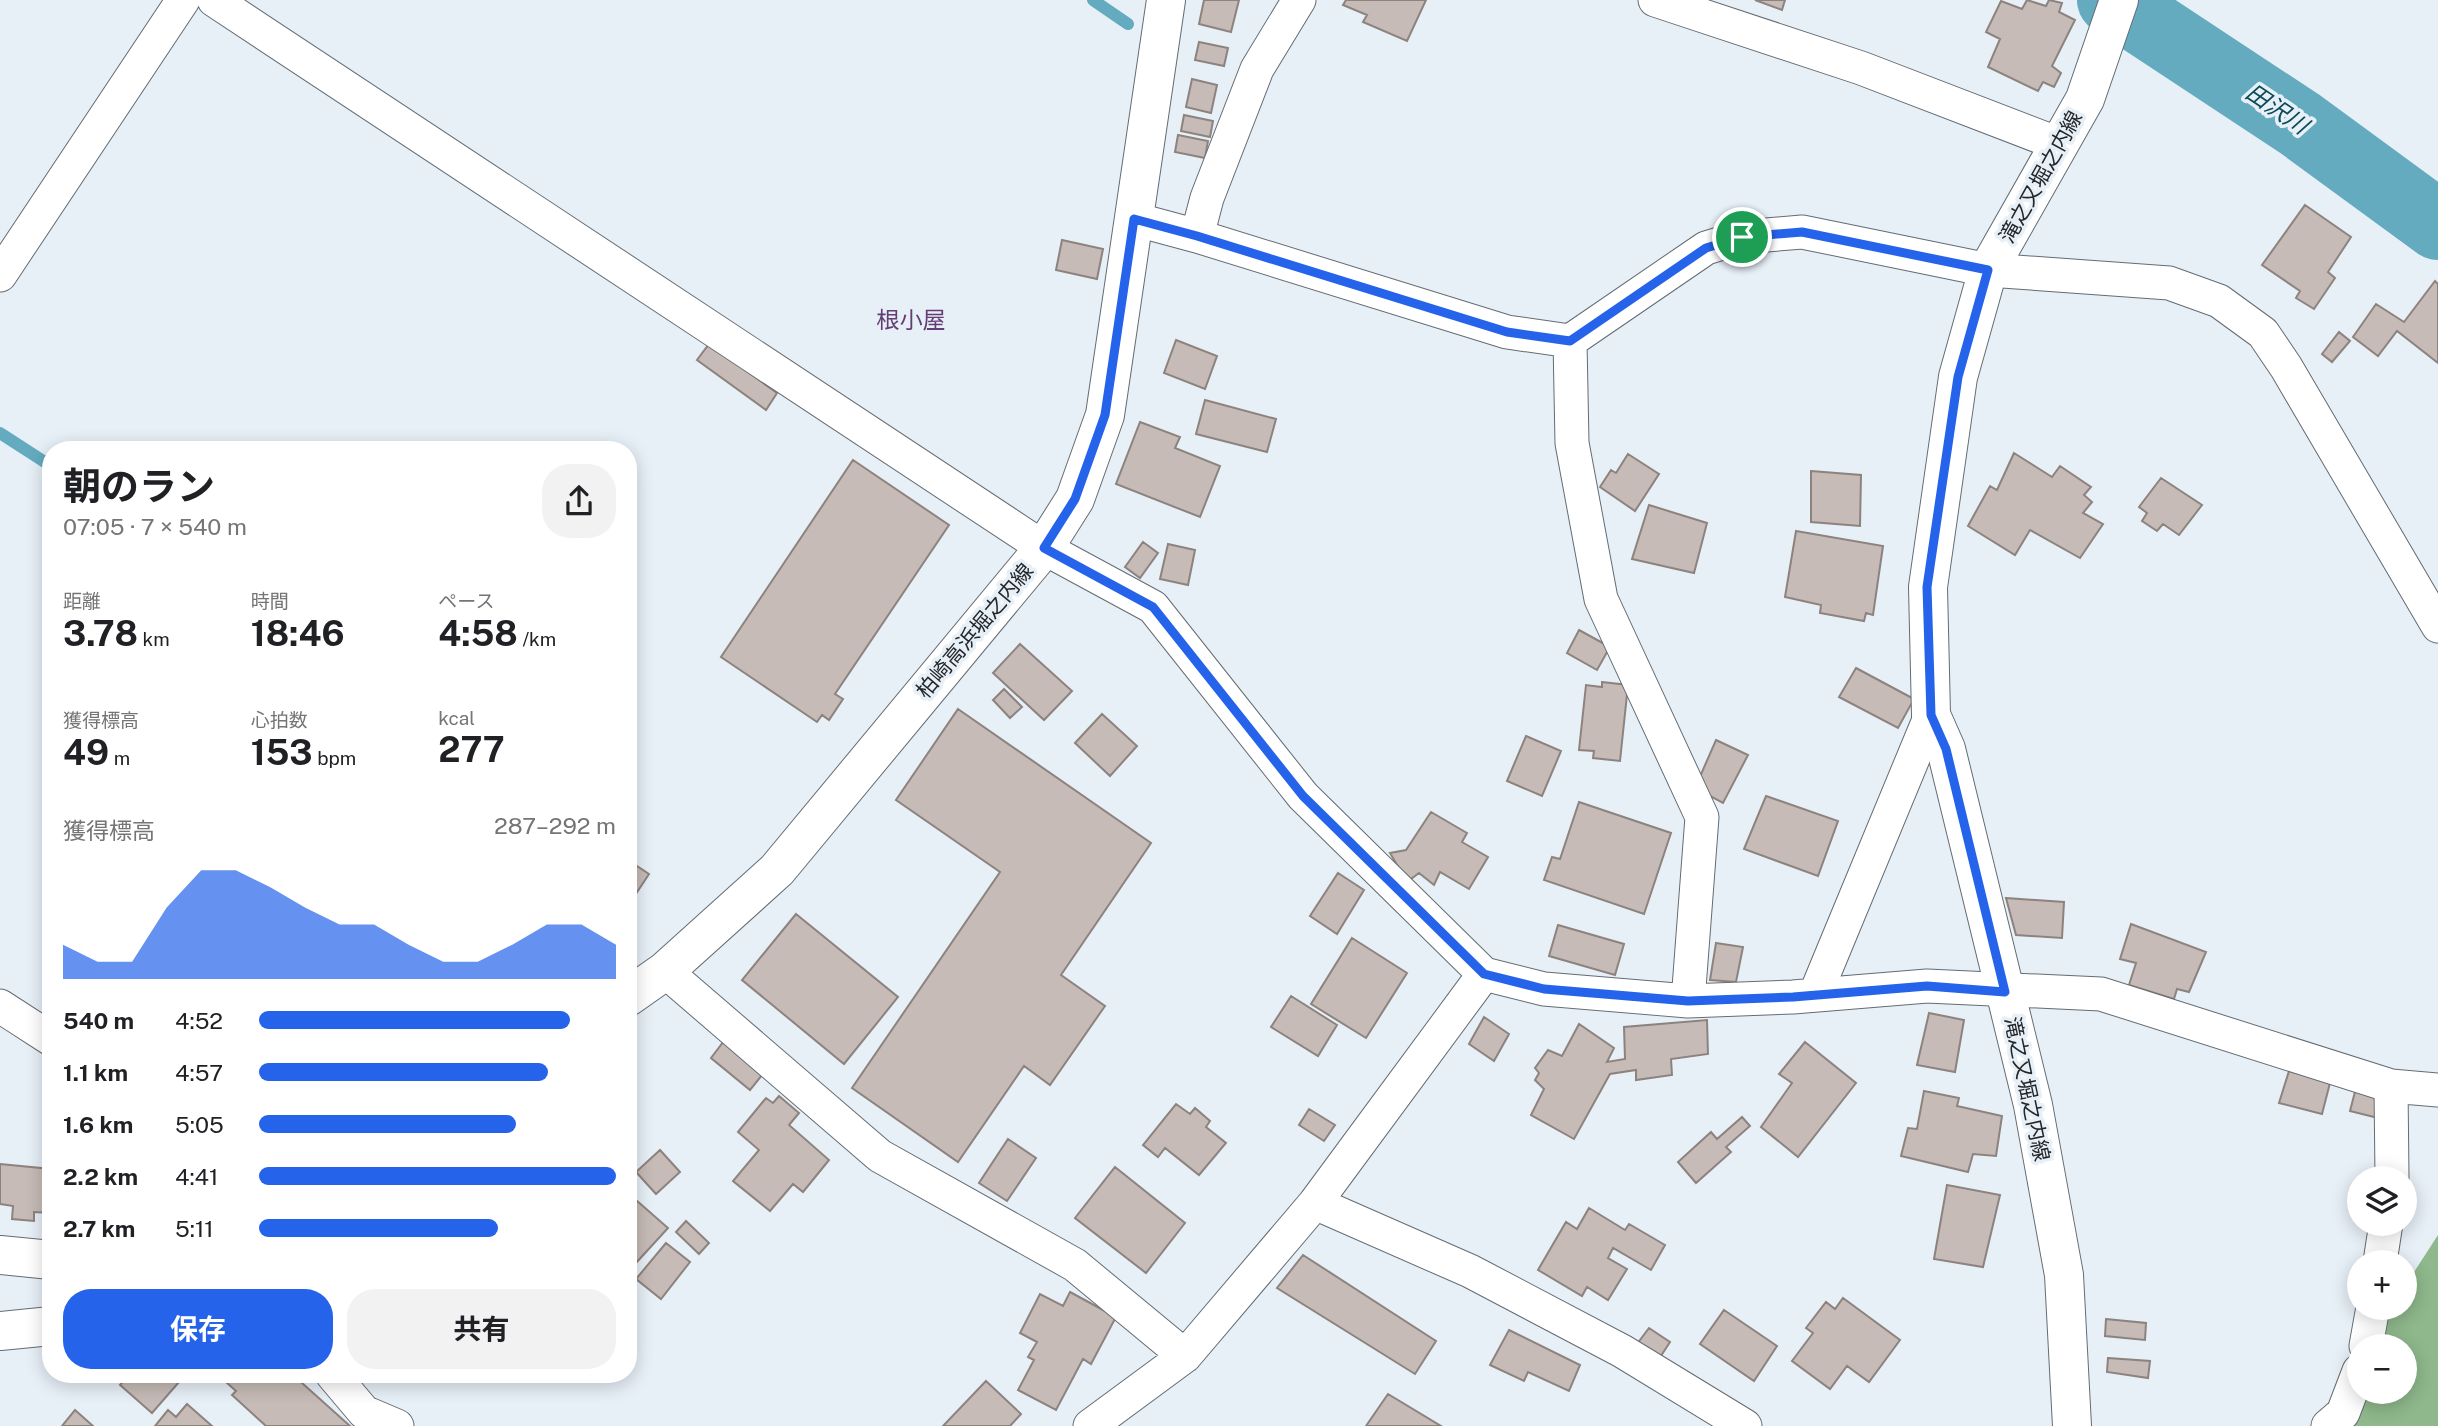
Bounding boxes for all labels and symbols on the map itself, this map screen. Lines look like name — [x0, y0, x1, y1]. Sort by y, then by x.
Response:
water label: 田沢川 — [2241, 78, 2316, 141]
street label: 滝之又堀之内線 — [1994, 106, 2087, 247]
pin — [1712, 207, 1772, 267]
district label: 根小屋 — [877, 306, 946, 333]
street label: 柏崎高浜堀之内線 — [911, 558, 1038, 703]
street label: 滝之又堀之内線 — [2000, 1014, 2055, 1163]

